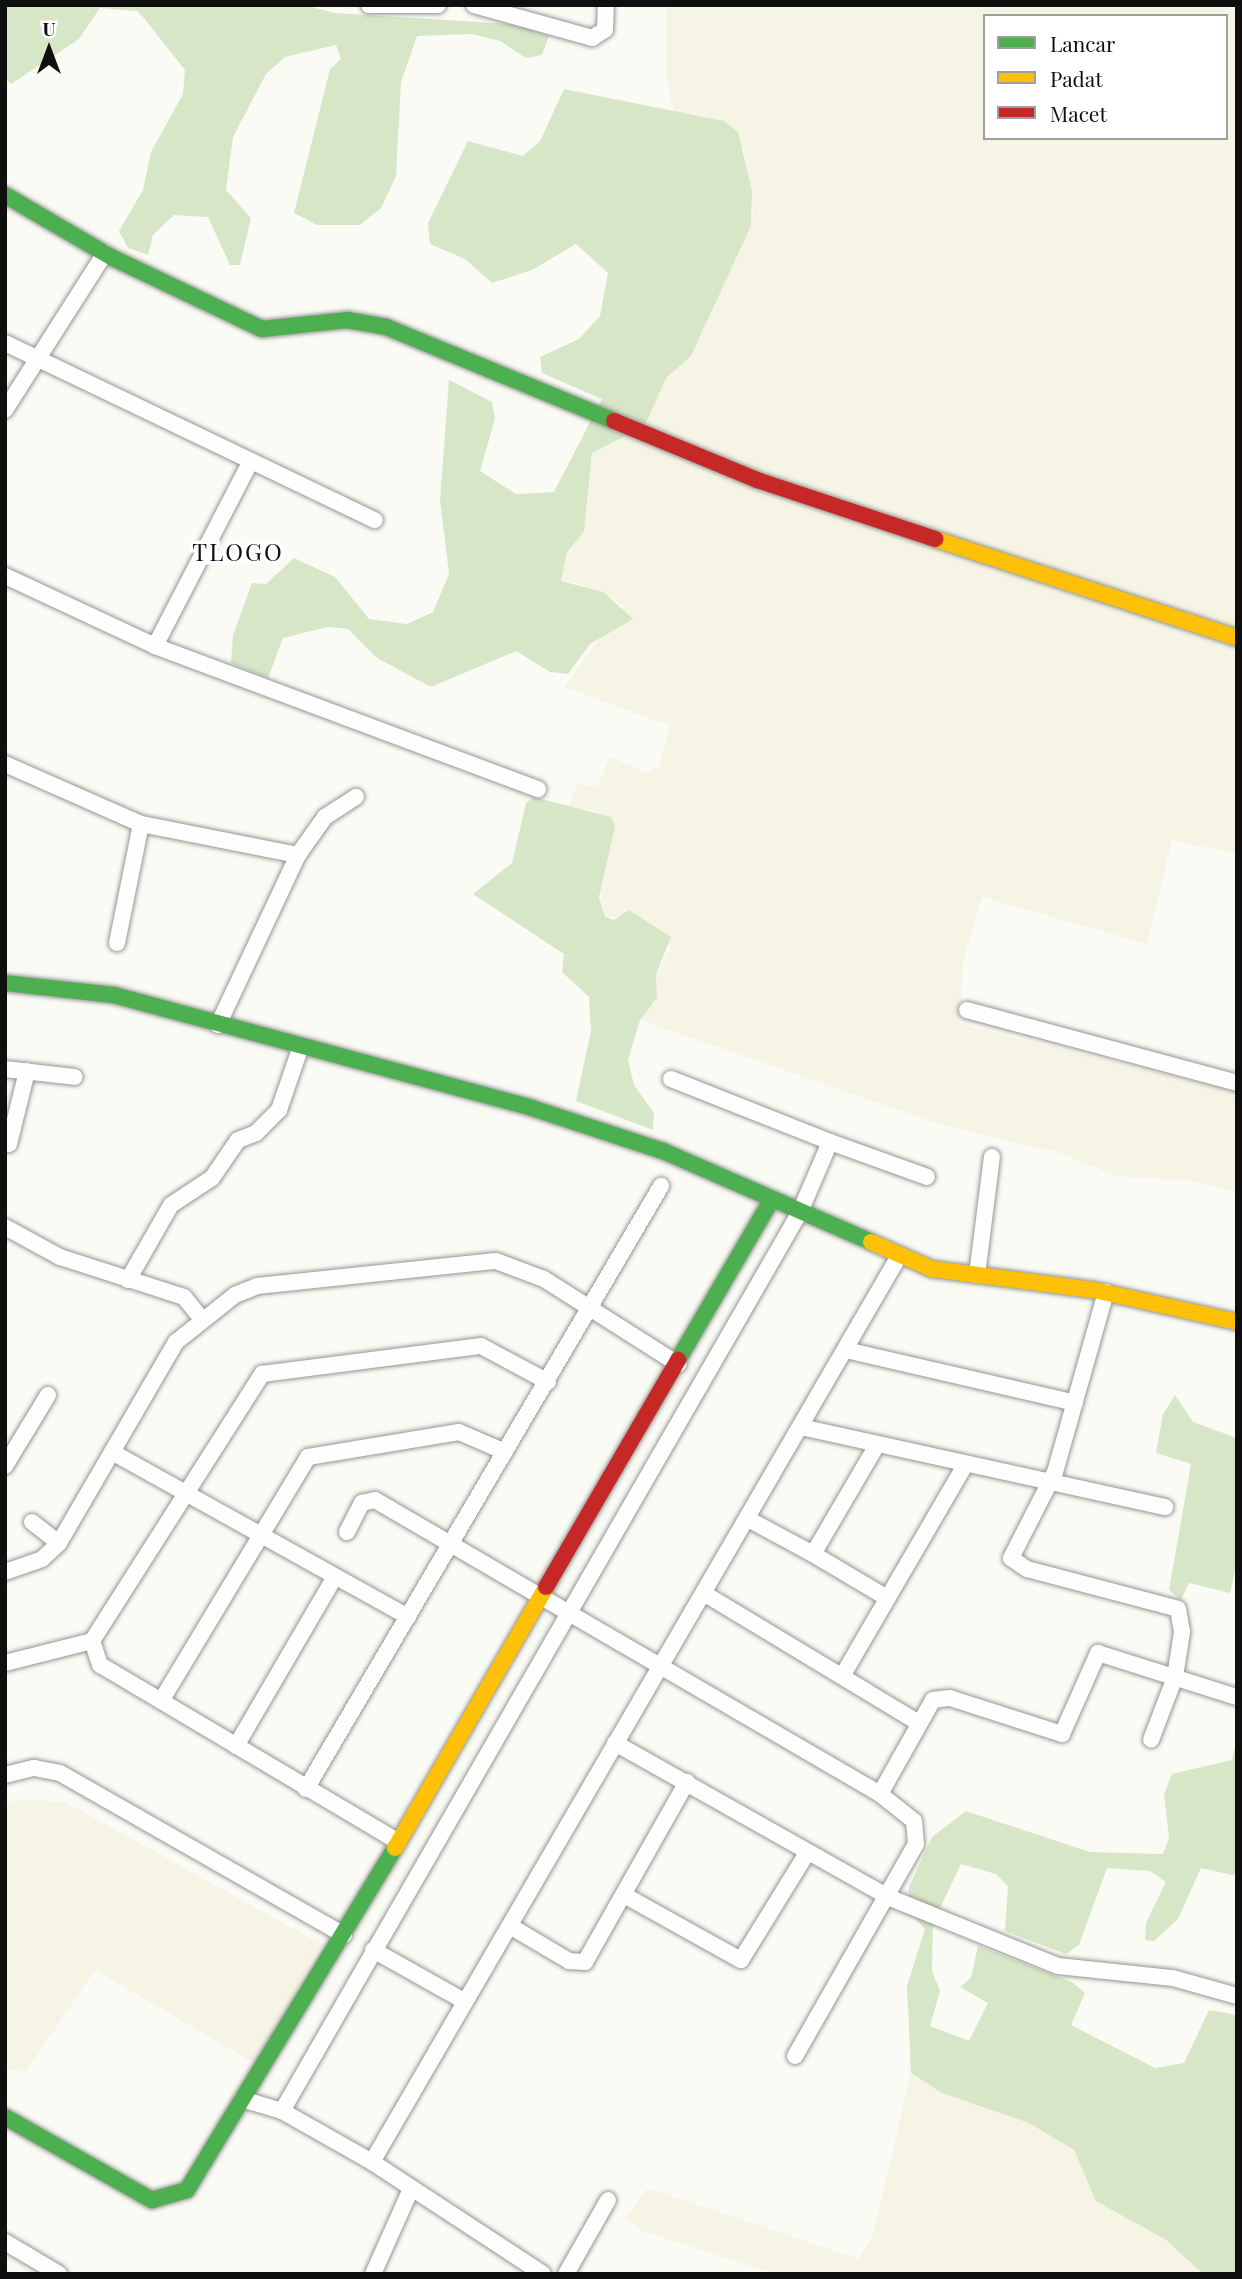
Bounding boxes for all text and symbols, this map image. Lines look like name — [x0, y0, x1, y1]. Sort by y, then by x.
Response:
north arrow — [14, 14, 84, 84]
legend — [983, 14, 1228, 140]
text: U — [42, 15, 56, 41]
text: Lancar — [1050, 29, 1115, 57]
text: Padat — [1050, 64, 1103, 92]
text: Macet — [1050, 99, 1107, 127]
district label: TLOGO — [193, 538, 283, 566]

